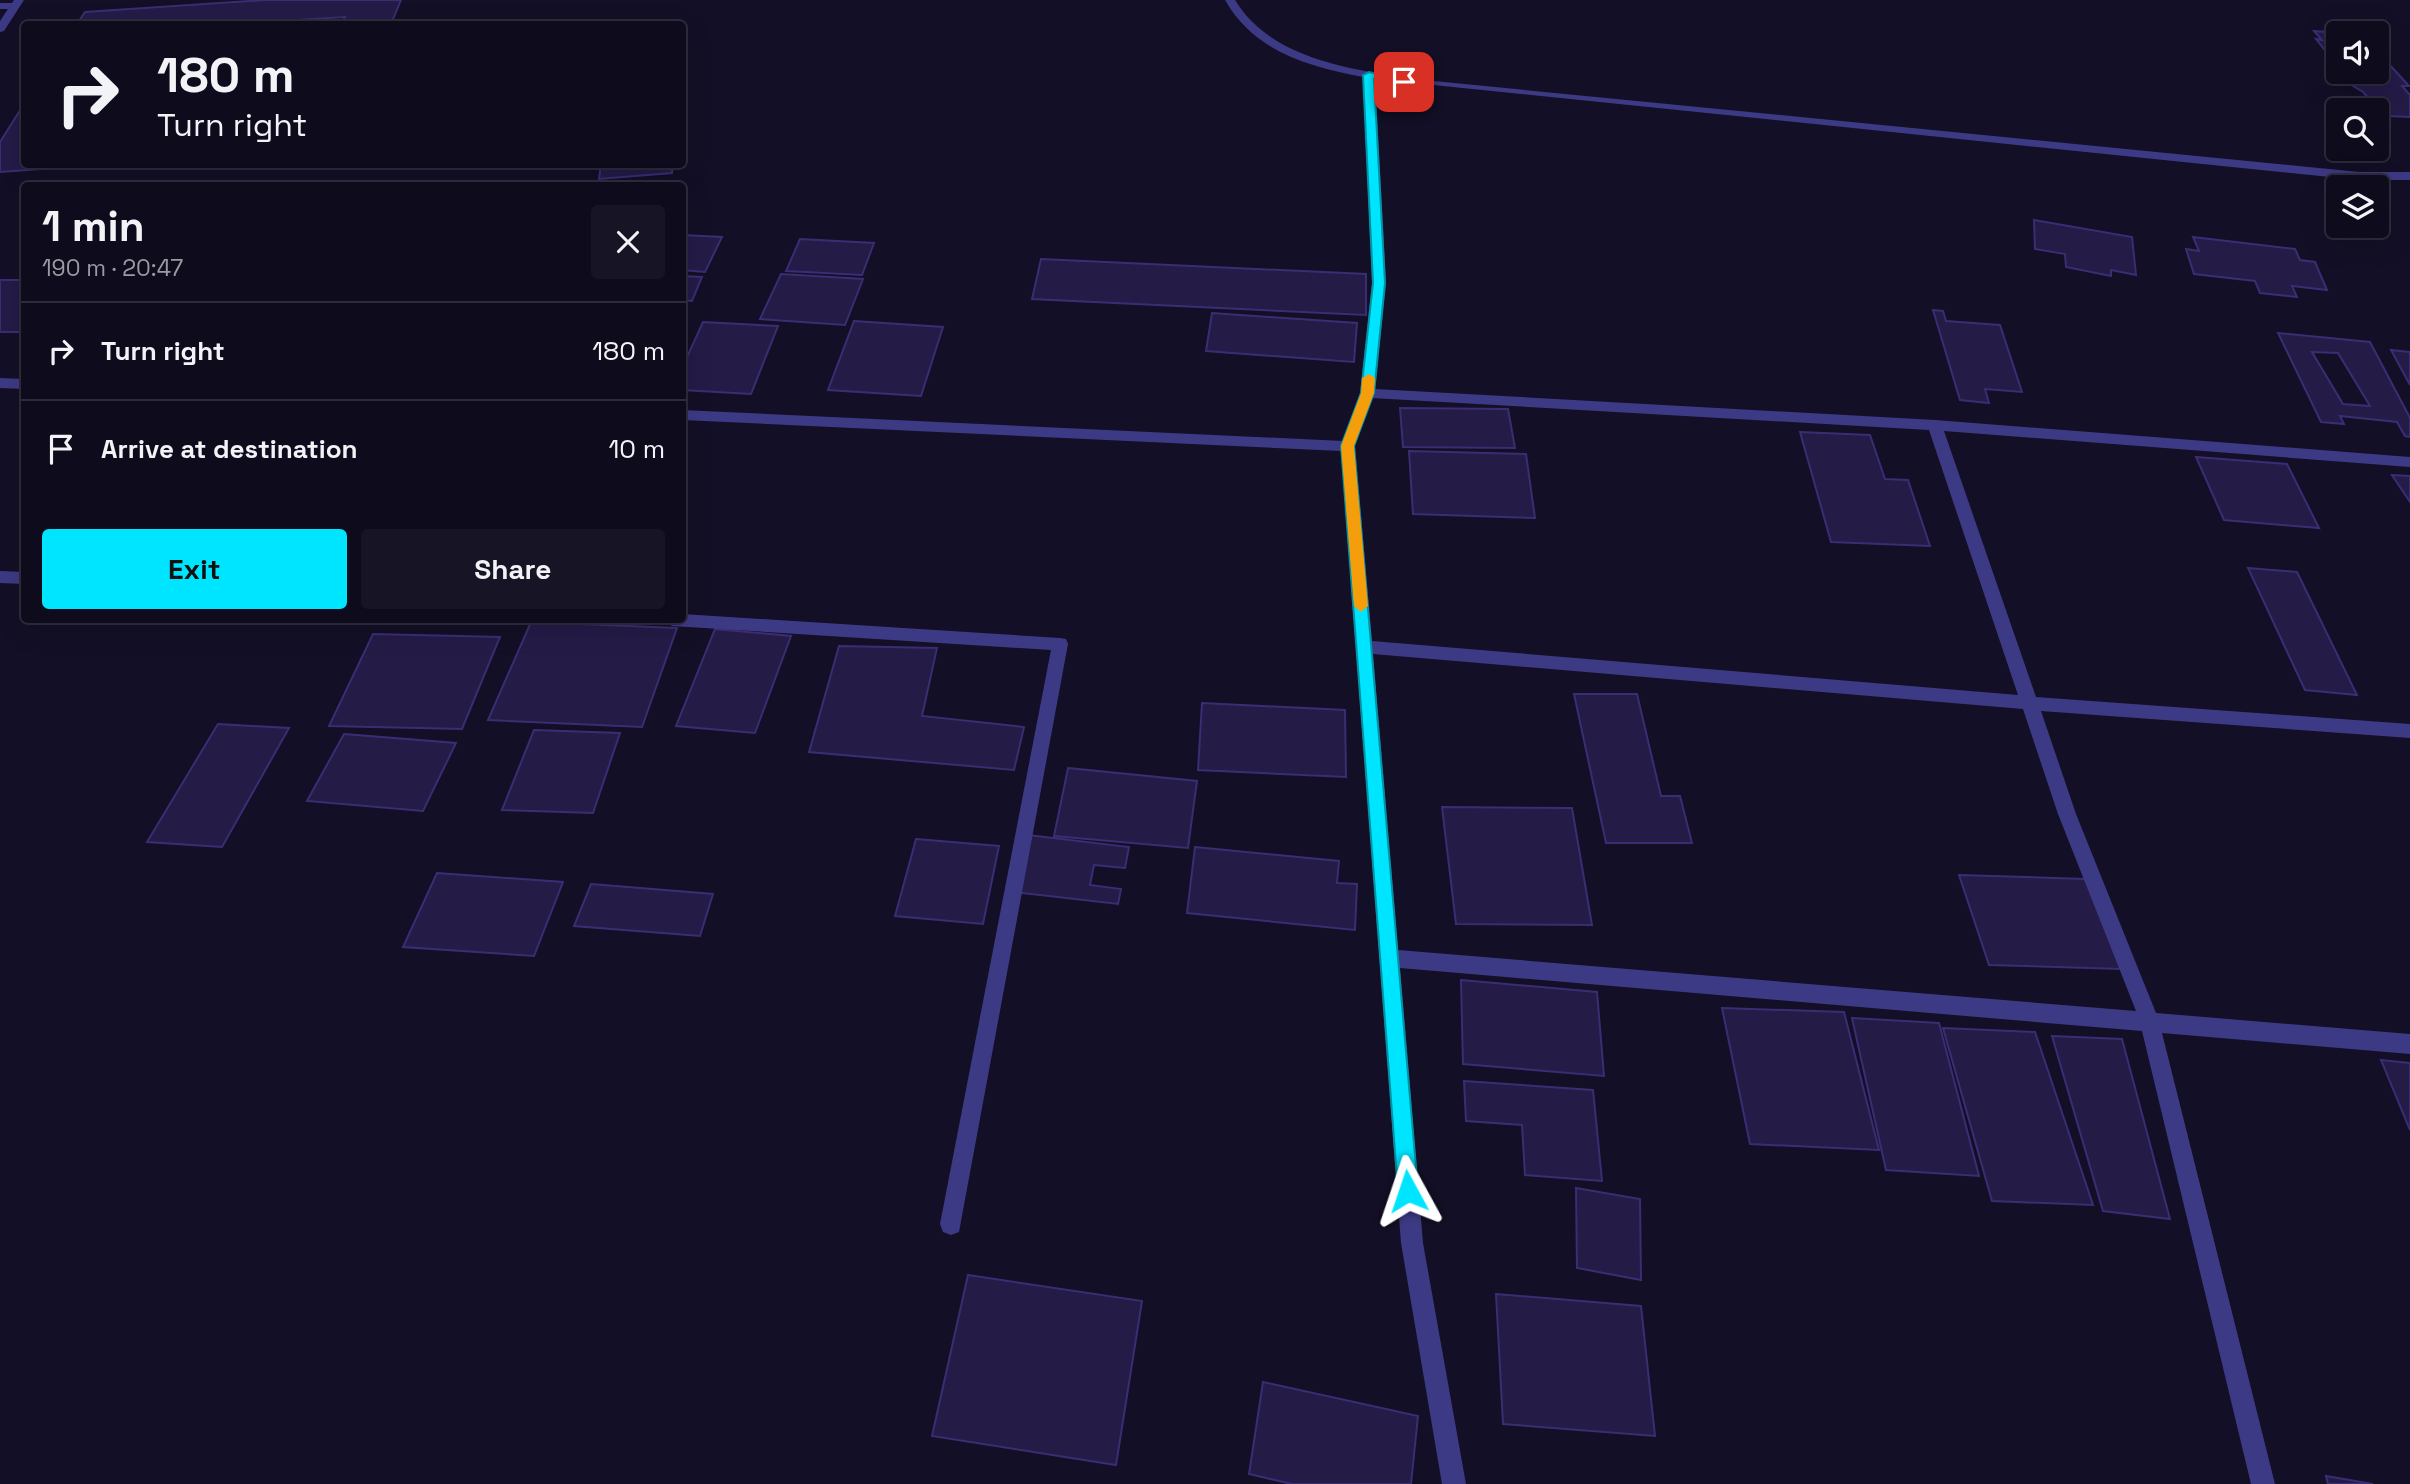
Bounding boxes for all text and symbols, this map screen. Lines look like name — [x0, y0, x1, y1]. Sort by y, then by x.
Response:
map controls — [2326, 21, 2389, 238]
button: sound — [2326, 21, 2389, 84]
text: 180 m — [157, 44, 295, 106]
icon: right — [42, 49, 133, 140]
pin — [1374, 52, 1434, 112]
icon: arrive — [1385, 63, 1423, 101]
button: search — [2326, 98, 2389, 161]
text: Turn right — [157, 105, 307, 145]
button: layers — [2326, 175, 2389, 238]
text: 1 min — [42, 200, 145, 253]
button: close — [591, 205, 665, 279]
text: 190 m · 20:47 — [42, 253, 183, 283]
icon: right — [42, 332, 80, 370]
text: Turn right — [101, 334, 225, 368]
text: 180 m — [592, 334, 665, 368]
icon: arrive — [42, 430, 80, 468]
text: Arrive at destination — [101, 432, 358, 466]
text: 10 m — [608, 432, 665, 466]
button: Exit — [42, 529, 347, 609]
button: Share — [361, 529, 665, 609]
position arrow — [1371, 1154, 1445, 1228]

